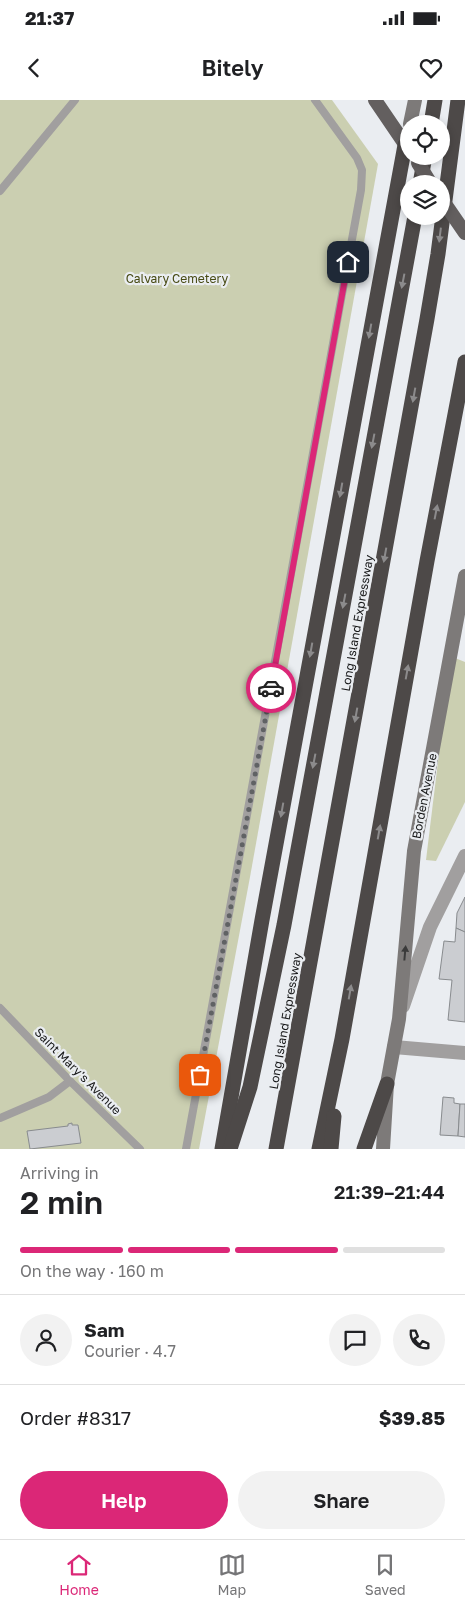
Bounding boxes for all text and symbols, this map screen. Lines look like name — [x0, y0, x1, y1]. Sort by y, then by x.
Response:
text: 21:37 — [25, 6, 74, 29]
icon: back — [20, 54, 48, 82]
text: Bitely — [202, 54, 263, 81]
icon: heart — [417, 54, 445, 82]
map controls — [400, 115, 450, 225]
button: locate — [400, 115, 450, 165]
button: layers — [400, 175, 450, 225]
one-way arrow — [436, 227, 444, 243]
pin — [327, 241, 369, 283]
icon: home — [334, 248, 362, 276]
park label: Calvary Cemetery — [126, 271, 229, 286]
one-way arrow — [398, 274, 406, 290]
one-way arrow — [366, 323, 374, 338]
one-way arrow — [410, 388, 418, 403]
one-way arrow — [369, 434, 377, 450]
one-way arrow — [336, 483, 344, 499]
one-way arrow — [433, 503, 441, 519]
one-way arrow — [380, 548, 388, 564]
street label: Long Island Expressway — [338, 553, 376, 692]
one-way arrow — [339, 593, 347, 609]
one-way arrow — [307, 643, 315, 659]
courier — [246, 663, 296, 713]
one-way arrow — [404, 663, 412, 679]
icon: car — [257, 674, 285, 702]
one-way arrow — [351, 708, 359, 724]
street label: Borden Avenue — [408, 752, 440, 840]
one-way arrow — [310, 753, 318, 768]
one-way arrow — [277, 803, 285, 819]
one-way arrow — [375, 823, 383, 839]
one-way arrow — [401, 945, 409, 961]
street label: Long Island Expressway — [266, 951, 304, 1090]
one-way arrow — [347, 983, 355, 999]
street label: Saint Mary's Avenue — [32, 1025, 124, 1117]
pin — [179, 1054, 221, 1096]
icon: bag — [186, 1061, 214, 1089]
text: Arriving in — [20, 1163, 99, 1183]
text: 21:39–21:44 — [334, 1180, 445, 1203]
text: 2 min — [20, 1183, 103, 1221]
text: On the way · 160 m — [20, 1261, 164, 1281]
button: person — [20, 1314, 72, 1366]
button: chat — [329, 1314, 381, 1366]
button: phone — [393, 1314, 445, 1366]
text: Sam — [84, 1318, 124, 1341]
text: Courier · 4.7 — [84, 1341, 176, 1361]
text: Order #8317 — [20, 1406, 131, 1429]
text: $39.85 — [379, 1406, 445, 1429]
button: Help — [20, 1471, 228, 1529]
button: Share — [238, 1471, 445, 1529]
tab: Home — [59, 1551, 99, 1598]
tab: Map — [218, 1551, 246, 1598]
tab: Saved — [365, 1551, 406, 1598]

